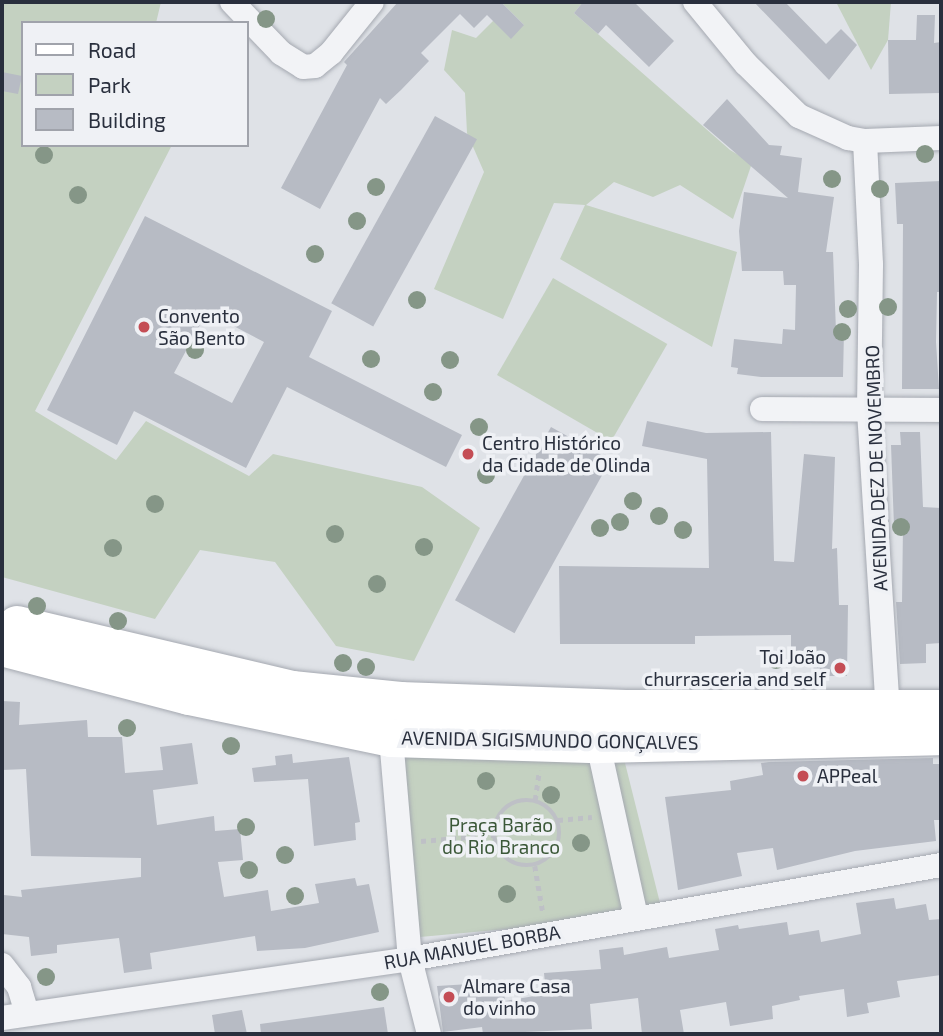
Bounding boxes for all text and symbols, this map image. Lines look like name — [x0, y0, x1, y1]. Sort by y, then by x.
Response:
legend — [21, 21, 248, 147]
text: Road — [88, 37, 136, 62]
text: Park — [88, 72, 131, 97]
text: Building — [88, 107, 166, 132]
place label: Convento São Bento — [158, 305, 245, 349]
marker: Convento São Bento — [136, 319, 152, 335]
street label: AVENIDA DEZ DE NOVEMBRO — [860, 344, 892, 592]
place label: Centro Histórico da Cidade de Olinda — [482, 432, 650, 476]
marker: Centro Histórico da Cidade de Olinda — [460, 446, 476, 462]
place label: Toi João churrasceria and self — [644, 646, 826, 690]
marker: Toi João churrasceria and self — [832, 660, 848, 676]
street label: AVENIDA SIGISMUNDO GONÇALVES — [401, 726, 699, 754]
place label: APPeal — [817, 765, 877, 787]
marker: APPeal — [795, 768, 811, 784]
park label: Praça Barão do Rio Branco — [442, 814, 560, 858]
street label: RUA MANUEL BORBA — [382, 920, 562, 974]
place label: Almare Casa do vinho — [463, 975, 571, 1019]
marker: Almare Casa do vinho — [441, 989, 457, 1005]

